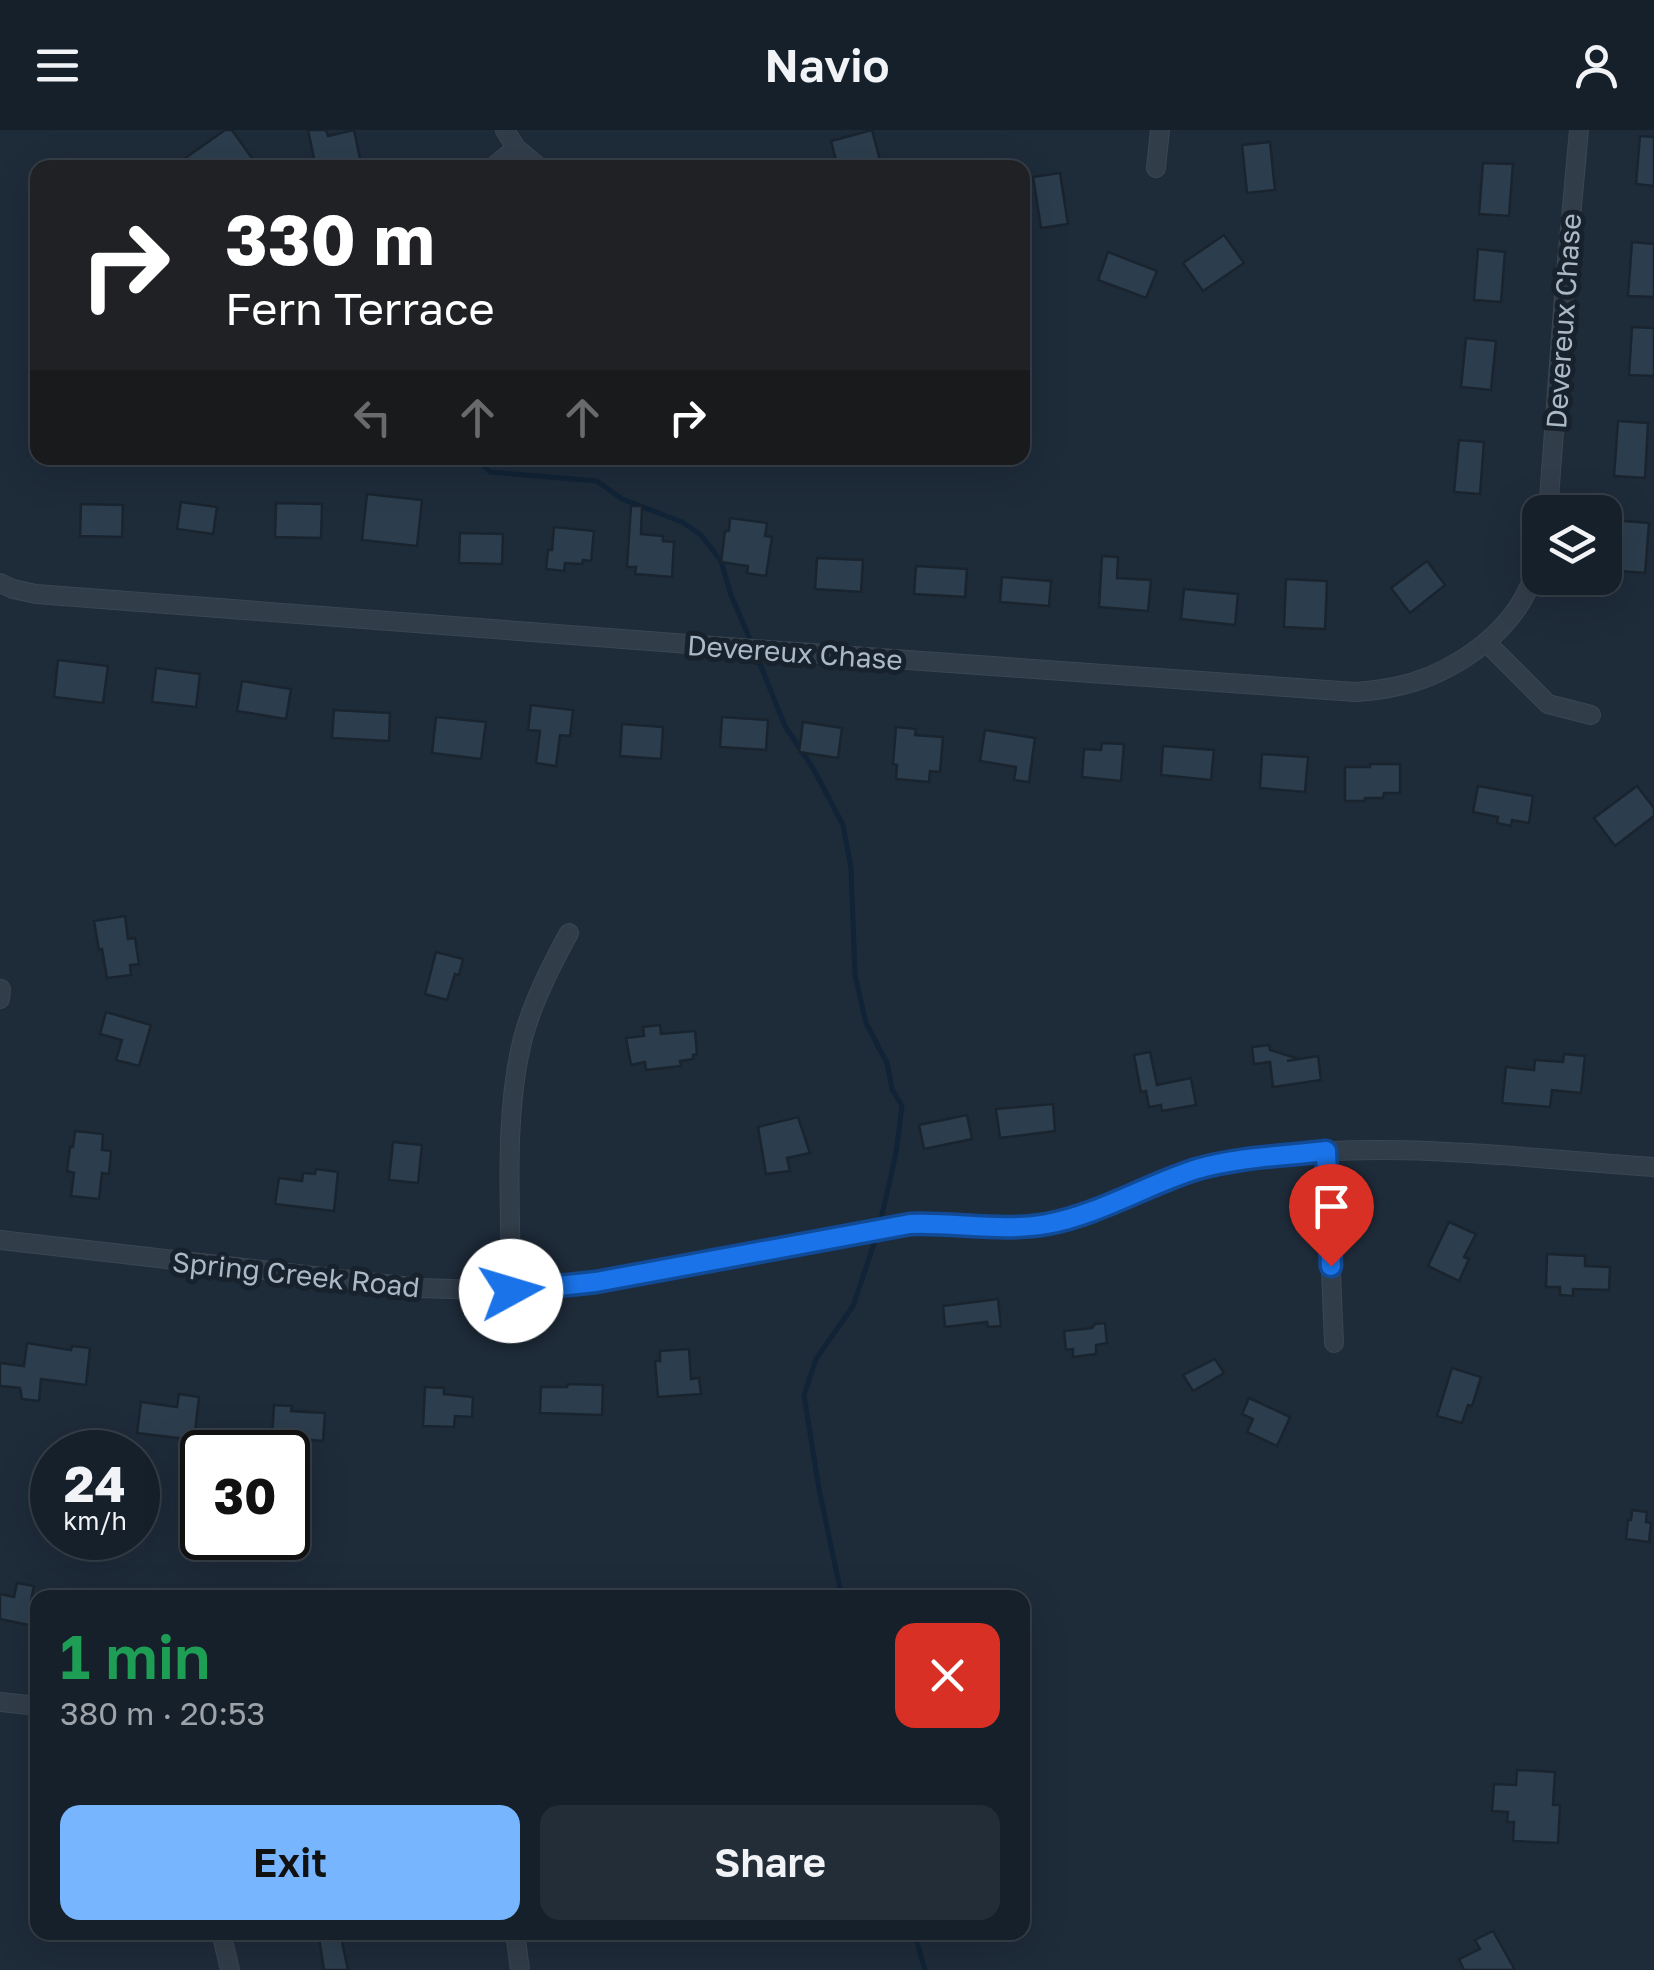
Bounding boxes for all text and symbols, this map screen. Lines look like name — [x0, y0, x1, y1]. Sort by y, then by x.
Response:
icon: menu — [30, 38, 85, 93]
text: Navio — [765, 38, 889, 92]
icon: person — [1569, 38, 1624, 93]
text: 330 m — [225, 196, 435, 280]
icon: right — [60, 200, 190, 330]
street label: Devereux Chase — [1539, 212, 1587, 430]
text: Fern Terrace — [225, 281, 495, 335]
icon: left — [345, 390, 400, 445]
icon: ahead — [450, 390, 505, 445]
icon: ahead — [555, 390, 610, 445]
icon: right — [660, 390, 715, 445]
map controls — [1522, 495, 1622, 595]
button: layers — [1522, 495, 1622, 595]
street label: Devereux Chase — [686, 628, 904, 676]
pin — [1289, 1164, 1374, 1267]
icon: arrive — [1304, 1179, 1359, 1234]
position arrow — [459, 1239, 563, 1343]
street label: Spring Creek Road — [171, 1245, 421, 1303]
speed limit sign: 30 — [180, 1430, 310, 1560]
text: 24 — [64, 1453, 126, 1513]
text: km/h — [63, 1505, 127, 1536]
text: 1 min — [60, 1620, 210, 1692]
button: close — [895, 1623, 1000, 1728]
text: 380 m · 20:53 — [60, 1694, 265, 1732]
button: Exit — [60, 1805, 520, 1920]
button: Share — [540, 1805, 1000, 1920]

